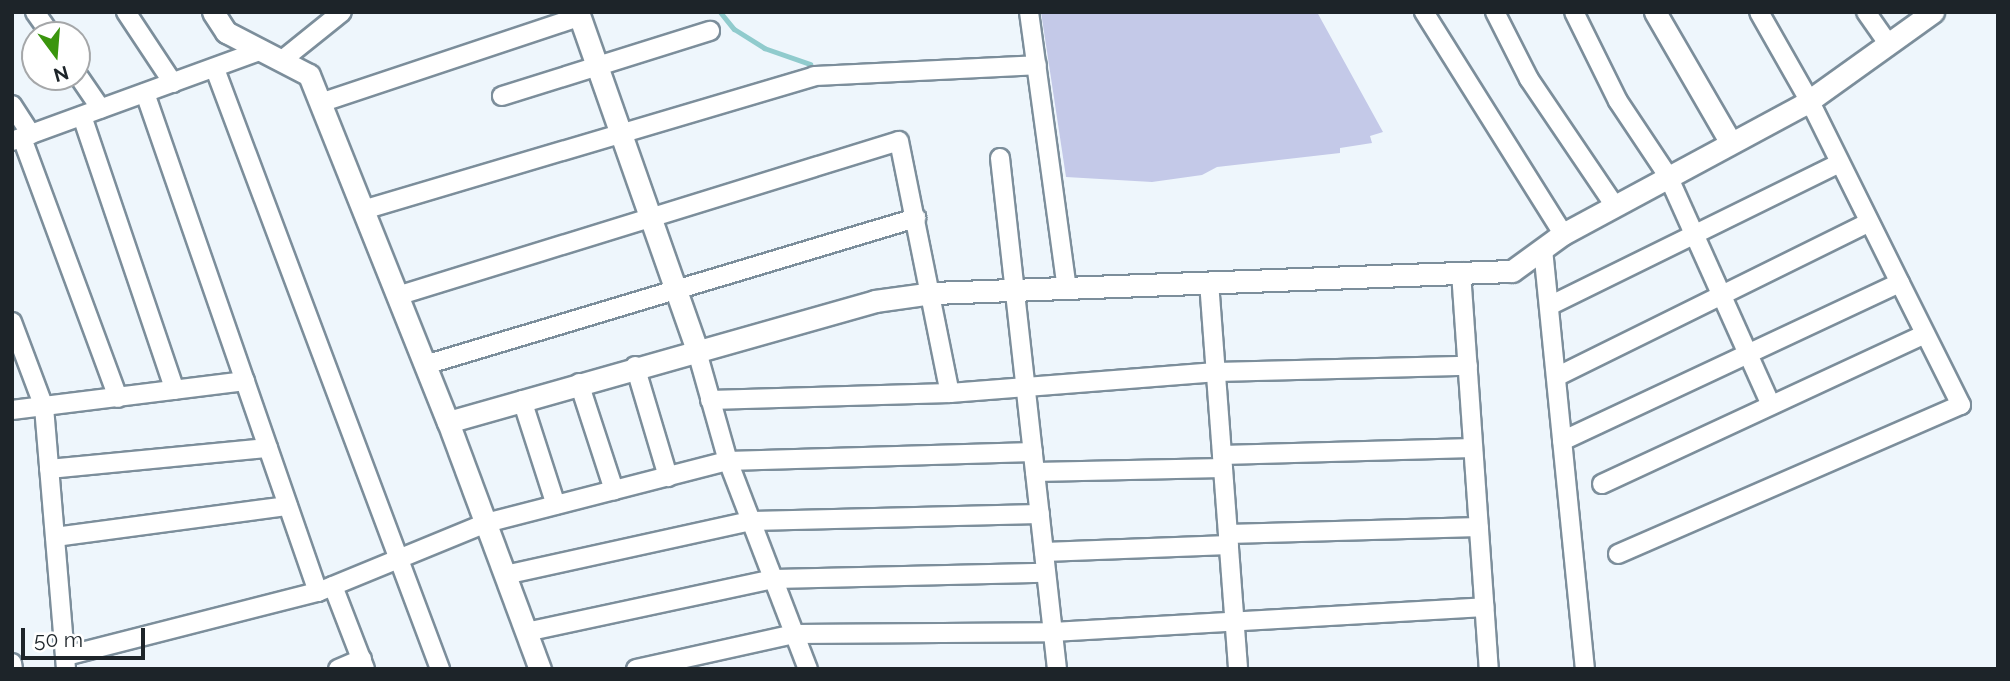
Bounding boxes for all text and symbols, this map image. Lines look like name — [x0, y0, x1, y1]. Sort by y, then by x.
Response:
north arrow — [21, 21, 91, 91]
text: N — [51, 62, 71, 87]
scale bar — [24, 614, 149, 658]
text: 50 m — [34, 627, 83, 652]

